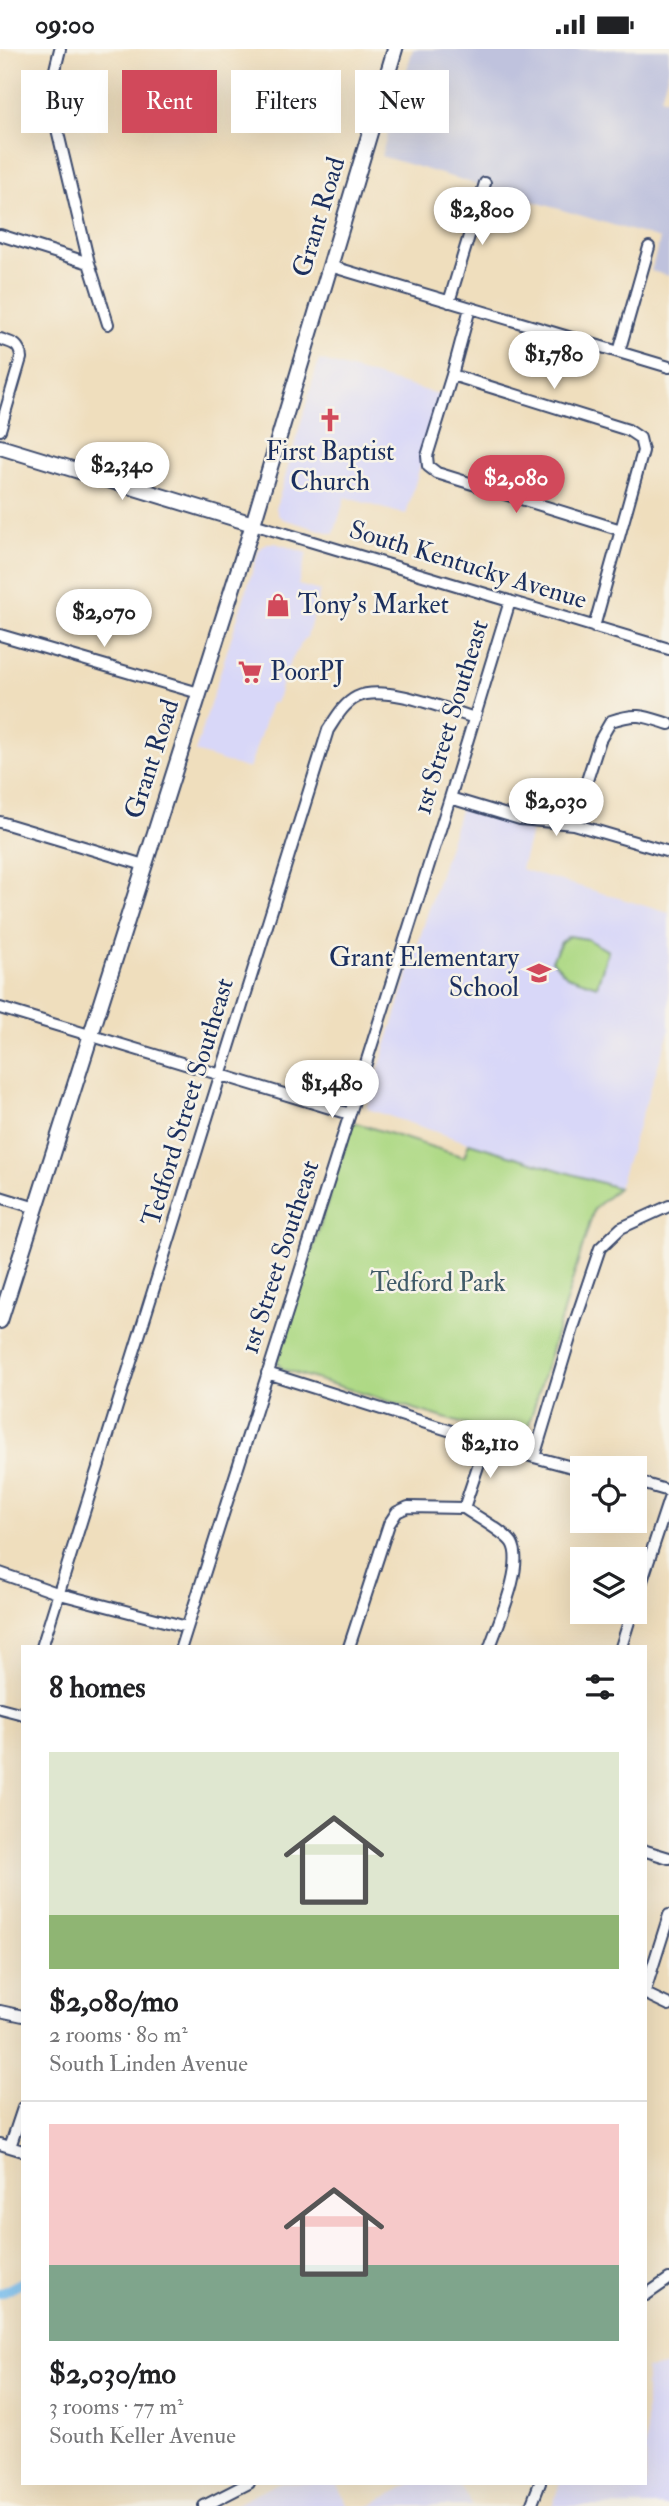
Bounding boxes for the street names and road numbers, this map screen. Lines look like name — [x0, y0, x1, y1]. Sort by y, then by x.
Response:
street label: Grant Road — [286, 153, 352, 281]
street label: South Kentucky Avenue — [345, 514, 591, 616]
street label: 1st Street Southeast — [406, 616, 496, 818]
street label: Grant Road — [118, 695, 186, 823]
street label: Tedford Street Southeast — [135, 974, 241, 1230]
street label: 1st Street Southeast — [234, 1156, 326, 1358]

